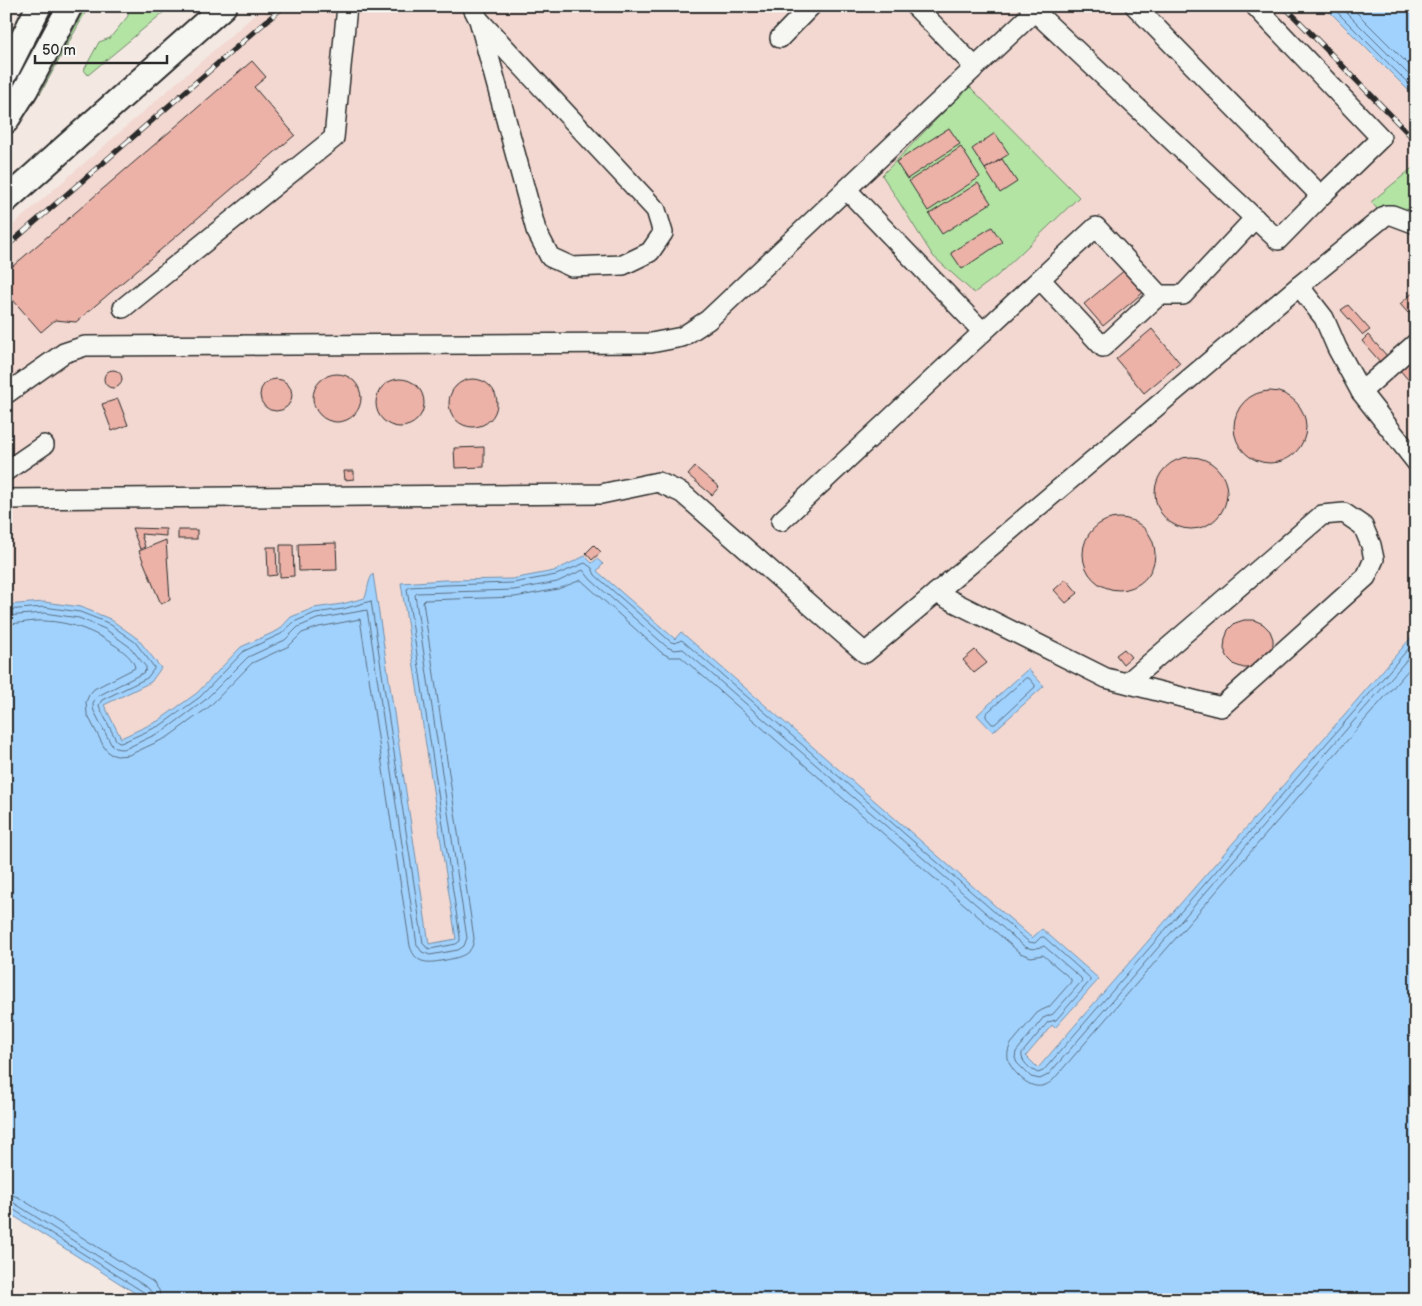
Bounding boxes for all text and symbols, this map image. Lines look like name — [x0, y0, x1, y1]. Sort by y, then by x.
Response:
scale bar — [35, 32, 168, 64]
text: 50 m — [42, 41, 76, 60]

